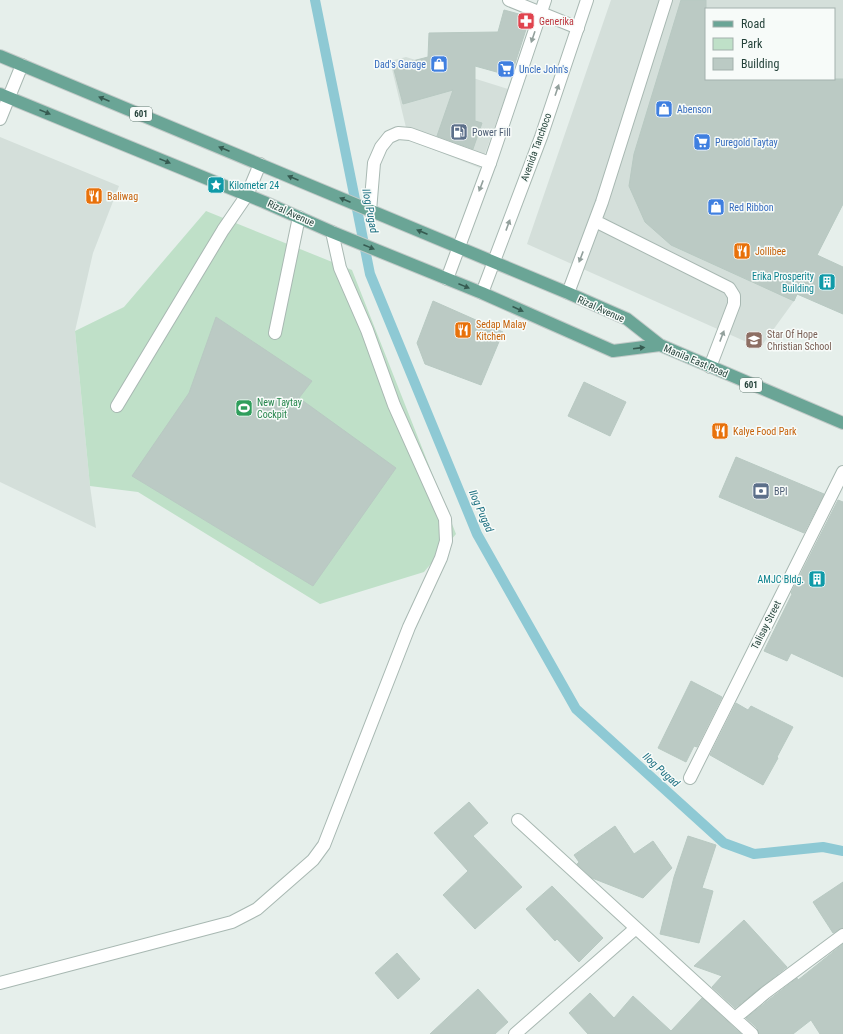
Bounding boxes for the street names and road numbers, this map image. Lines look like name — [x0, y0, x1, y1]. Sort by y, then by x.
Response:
road number: 601 — [130, 107, 152, 121]
street label: Avenida Tanchoco — [519, 111, 553, 183]
street label: Rizal Avenue — [266, 198, 316, 228]
street label: Rizal Avenue — [576, 294, 626, 324]
street label: Manila East Road — [662, 343, 730, 379]
road number: 601 — [740, 378, 762, 392]
street label: Talisay Street — [749, 599, 783, 651]

